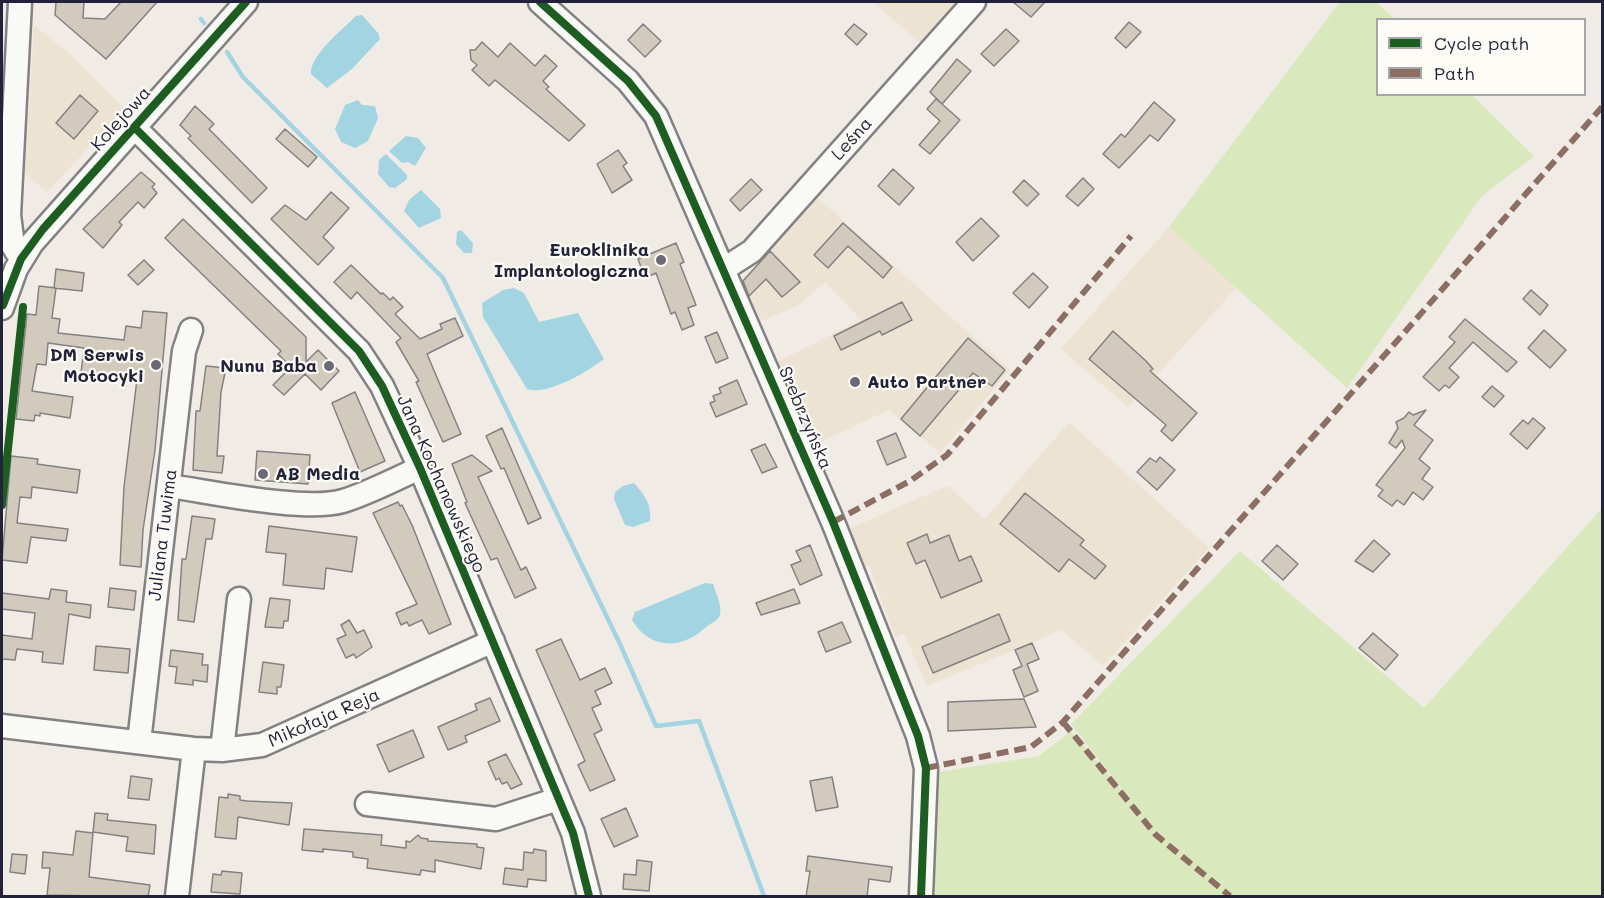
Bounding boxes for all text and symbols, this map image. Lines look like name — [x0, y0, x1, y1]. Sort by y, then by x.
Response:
legend — [1376, 18, 1586, 96]
text: Cycle path — [1434, 31, 1529, 55]
text: Path — [1434, 61, 1474, 85]
street label: Kolejowa — [86, 82, 156, 156]
street label: Leśna — [827, 113, 877, 165]
place label: Euroklinika Implantologiczna — [494, 239, 649, 282]
marker: Euroklinika Implantologiczna — [654, 253, 668, 267]
place label: DM Serwis Motocyki — [50, 344, 144, 386]
place label: Nunu Baba — [220, 355, 317, 377]
marker: DM Serwis Motocyki — [149, 358, 163, 372]
marker: Nunu Baba — [322, 359, 336, 373]
street label: Srebrzyńska — [774, 363, 836, 473]
place label: Auto Partner — [867, 371, 986, 393]
marker: Auto Partner — [848, 375, 862, 389]
street label: Jana Kochanowskiego — [392, 392, 490, 576]
place label: AB Media — [275, 463, 360, 485]
marker: AB Media — [256, 467, 270, 481]
street label: Juliana Tuwima — [144, 468, 182, 602]
street label: Mikołaja Reja — [265, 684, 383, 752]

